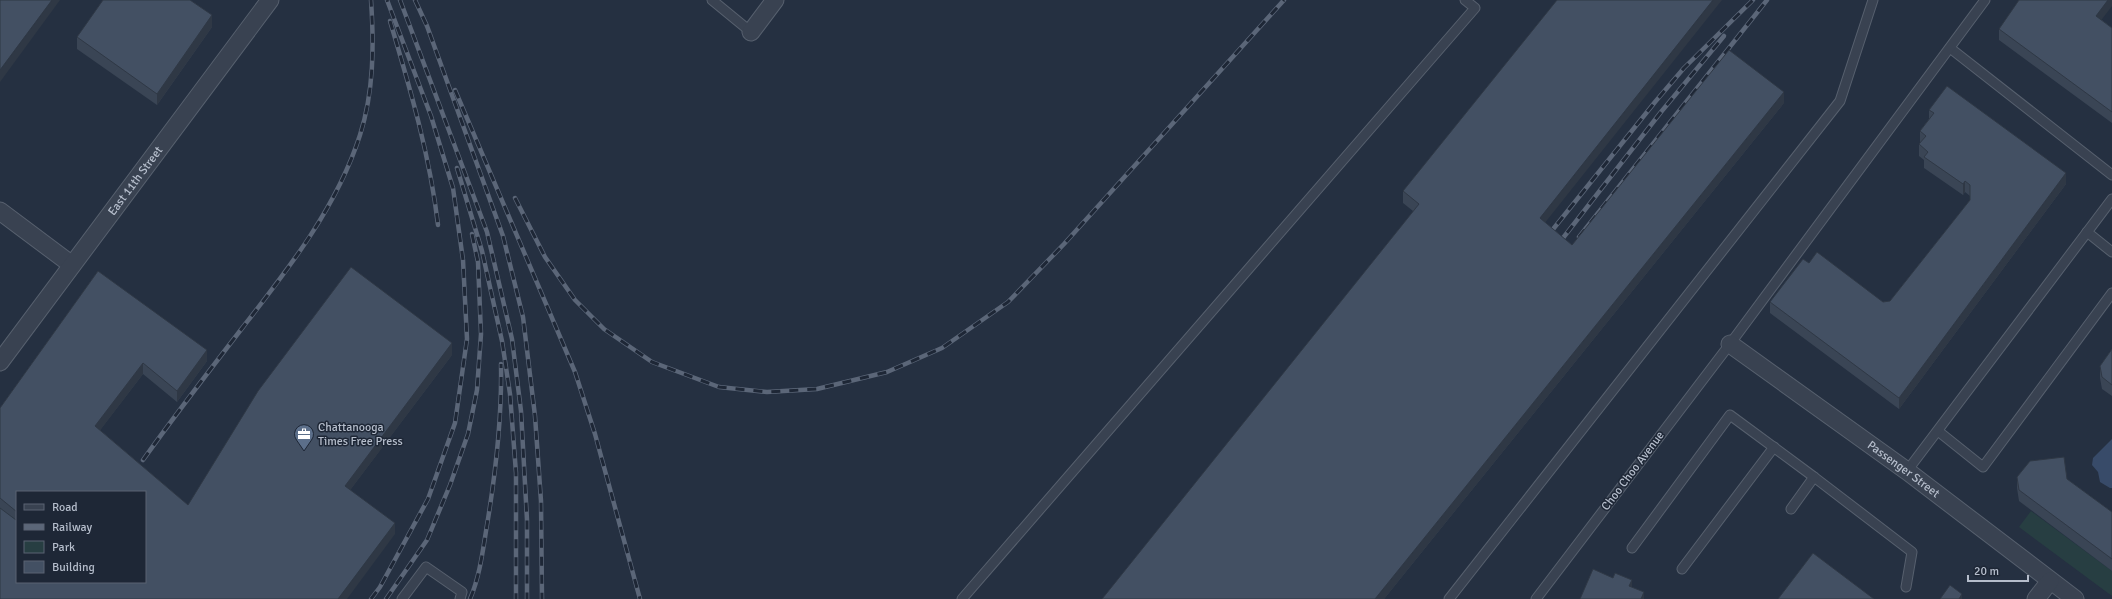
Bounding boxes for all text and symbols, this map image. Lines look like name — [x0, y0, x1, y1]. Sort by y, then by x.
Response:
street label: East 11th Street — [104, 143, 166, 218]
place label: Chattanooga Times Free Press — [318, 420, 403, 449]
office icon: Chattanooga Times Free Press — [293, 423, 315, 451]
street label: Choo Choo Avenue — [1598, 428, 1668, 514]
street label: Passenger Street — [1864, 437, 1943, 501]
legend — [16, 491, 146, 583]
text: Road — [52, 500, 78, 515]
text: Railway — [52, 520, 92, 535]
text: Park — [52, 540, 75, 555]
scale bar — [1968, 557, 2028, 583]
text: Building — [52, 560, 95, 575]
text: 20 m — [1974, 564, 1999, 579]

